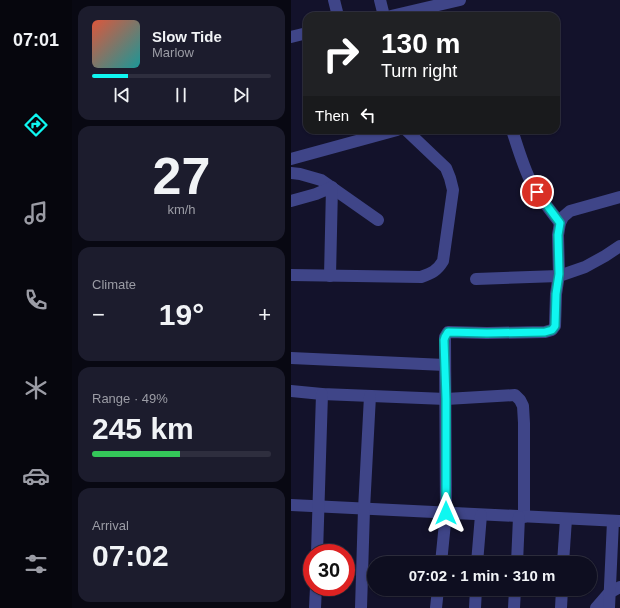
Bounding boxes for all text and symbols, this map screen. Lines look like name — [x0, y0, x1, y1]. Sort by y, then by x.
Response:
text: Slow Tide — [152, 28, 222, 45]
icon: right — [315, 28, 367, 80]
text: 130 m — [381, 28, 460, 59]
text: 07:01 — [13, 30, 59, 50]
text: Marlow — [152, 45, 194, 60]
text: Turn right — [381, 61, 457, 81]
icon: previous — [111, 84, 133, 106]
icon: pause — [170, 84, 192, 106]
icon: next — [230, 84, 252, 106]
icon: left — [357, 104, 379, 126]
text: Then — [315, 107, 349, 124]
icon: directions — [22, 111, 50, 139]
text: 27 — [153, 147, 210, 205]
pin — [520, 175, 554, 209]
icon: arrive — [526, 181, 548, 203]
icon: music — [22, 199, 50, 227]
text: km/h — [167, 202, 196, 217]
text: Climate — [92, 277, 136, 292]
icon: phone — [22, 286, 50, 314]
text: 19° — [159, 298, 204, 331]
text: − — [92, 302, 105, 327]
text: + — [258, 302, 271, 327]
icon: climate — [22, 374, 50, 402]
text: Range · 49% — [92, 391, 168, 406]
text: 245 km — [92, 412, 194, 445]
icon: car — [22, 462, 50, 490]
position arrow — [425, 492, 467, 534]
text: Arrival — [92, 518, 129, 533]
text: 07:02 — [92, 539, 169, 572]
speed limit sign: 30 — [303, 544, 355, 596]
icon: filters — [22, 550, 50, 578]
text: 07:02 · 1 min · 310 m — [409, 567, 555, 584]

